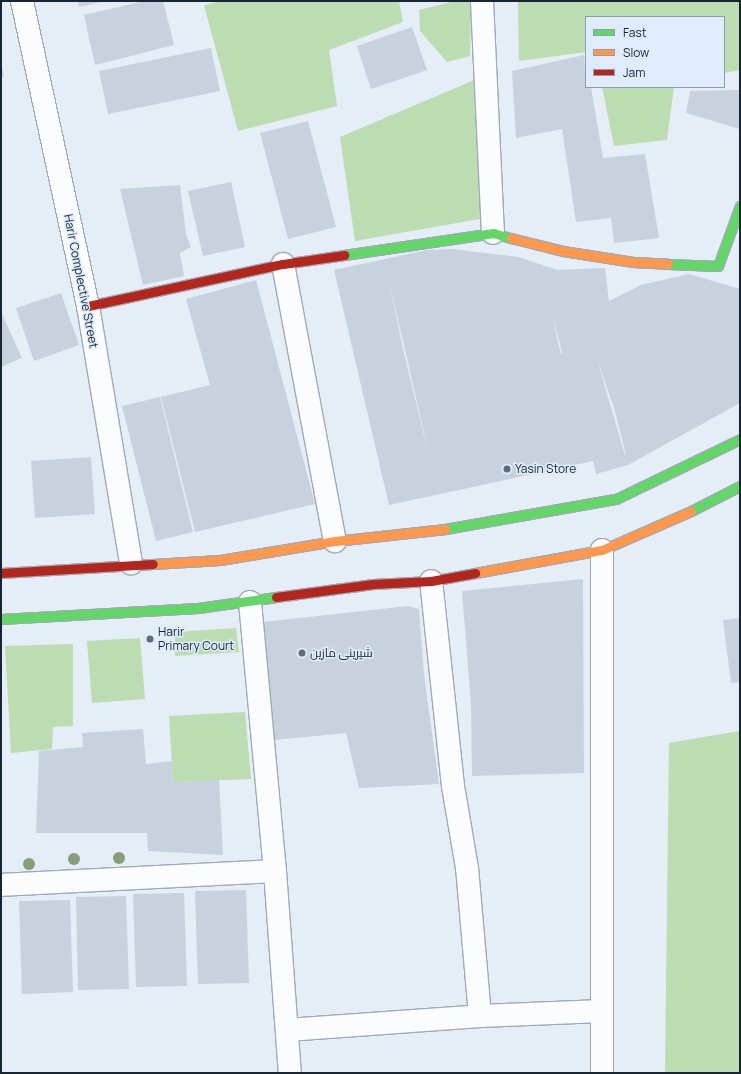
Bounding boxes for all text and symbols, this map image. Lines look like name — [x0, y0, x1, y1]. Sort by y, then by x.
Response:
legend — [585, 16, 725, 88]
text: Fast — [623, 24, 647, 41]
text: Slow — [623, 44, 649, 61]
text: Jam — [623, 64, 645, 81]
street label: Harir Complective Street — [61, 213, 101, 349]
place label: Yasin Store — [515, 462, 576, 476]
marker: Yasin Store — [502, 464, 512, 474]
place label: Harir Primary Court — [158, 625, 234, 653]
marker: Harir Primary Court — [145, 634, 155, 644]
place label: شیرینی مازین — [310, 646, 373, 660]
marker: شیرینی مازین — [297, 648, 307, 658]

